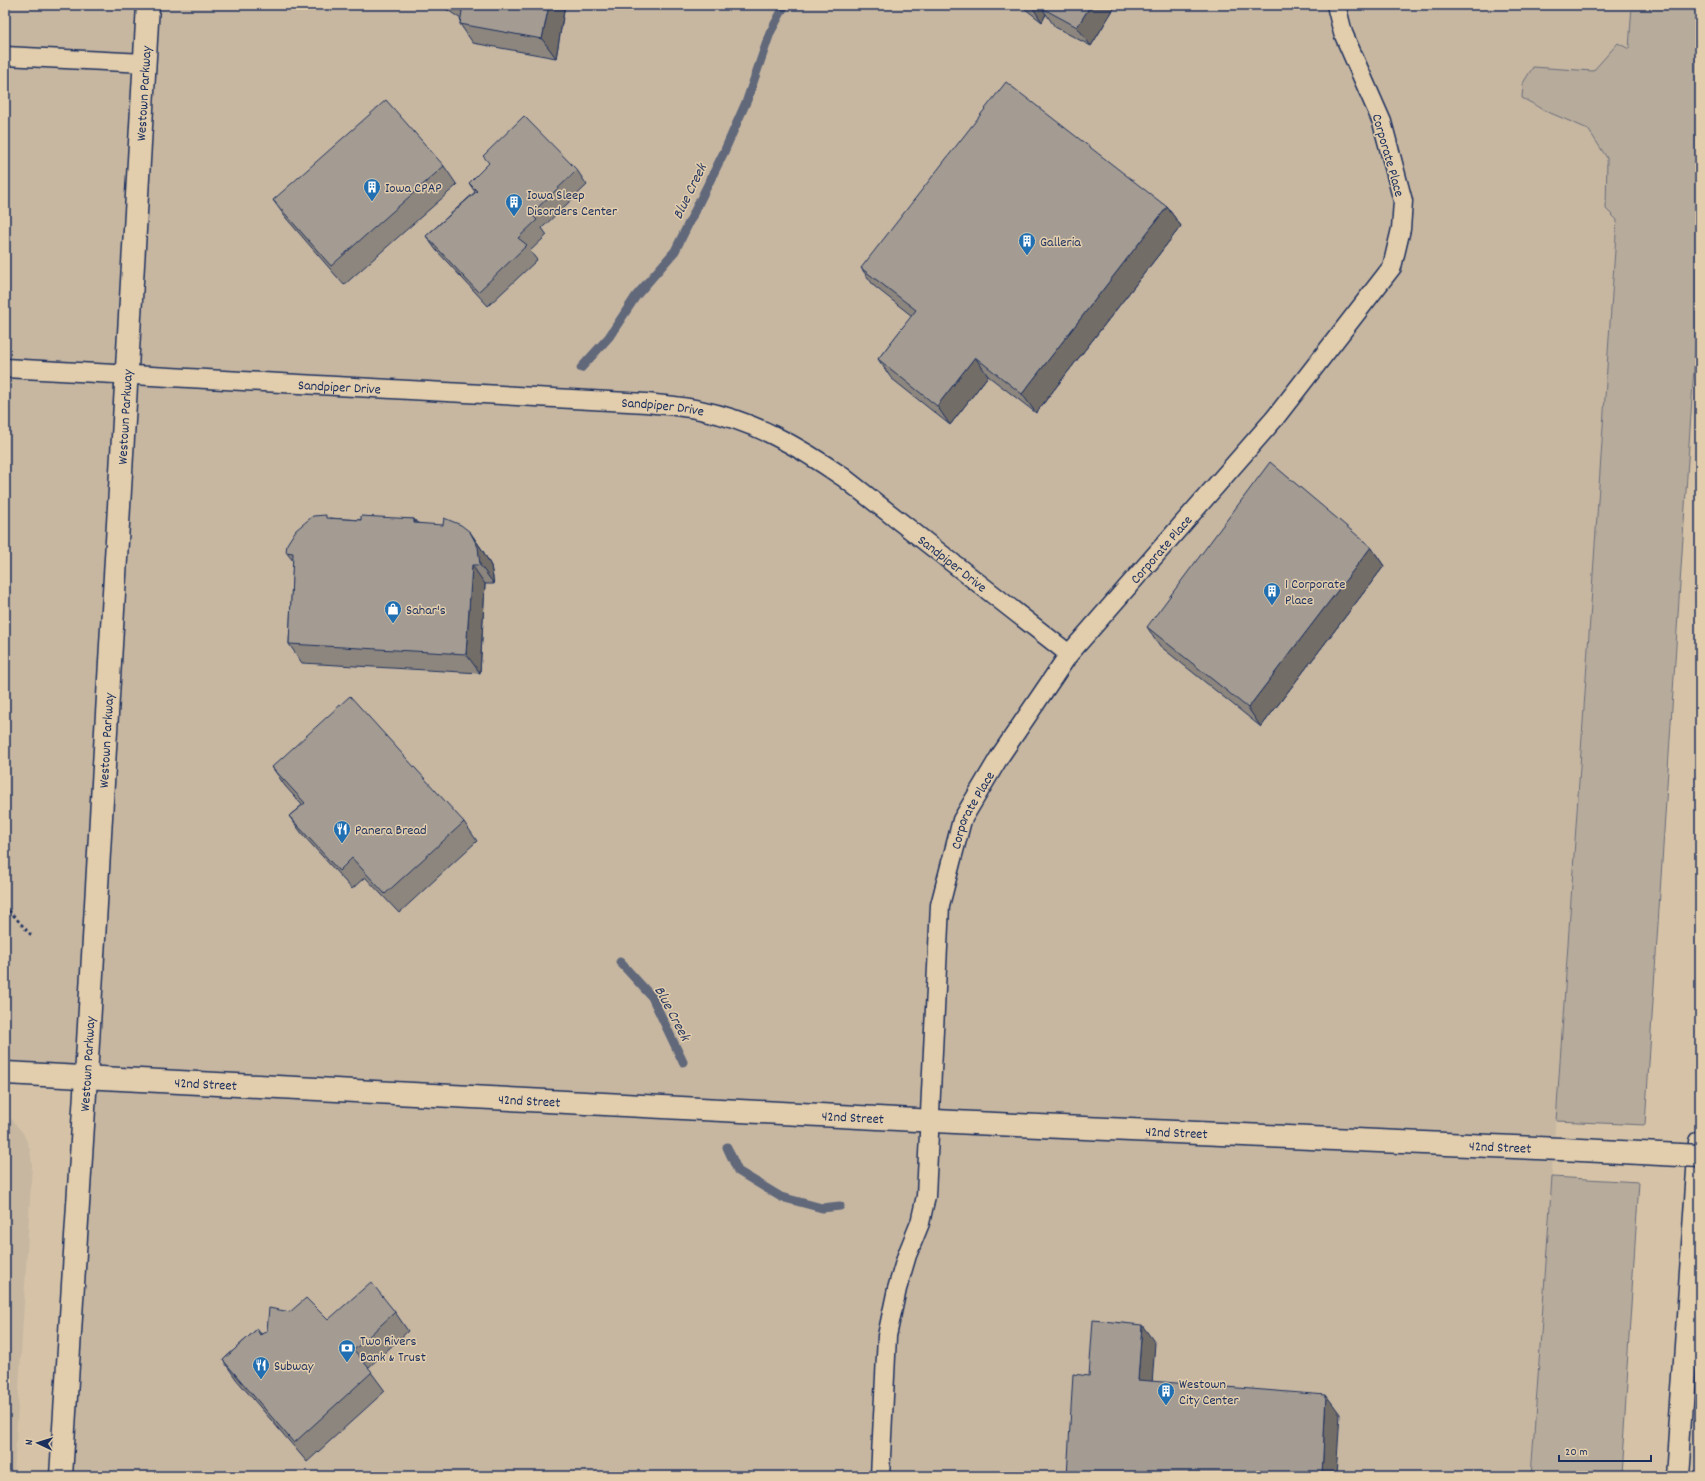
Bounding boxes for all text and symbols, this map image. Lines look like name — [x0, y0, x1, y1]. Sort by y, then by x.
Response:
street label: Westown Parkway — [132, 45, 158, 142]
street label: Corporate Place — [1366, 112, 1408, 199]
water label: Blue Creek — [668, 159, 715, 223]
building icon: Iowa CPAP — [362, 177, 382, 202]
place label: Iowa CPAP — [385, 179, 442, 199]
place label: Iowa Sleep Disorders Center — [527, 186, 618, 222]
building icon: Iowa Sleep Disorders Center — [504, 192, 524, 217]
building icon: Galleria — [1017, 231, 1037, 256]
place label: Galleria — [1040, 233, 1081, 253]
street label: Westown Parkway — [113, 368, 139, 465]
street label: Sandpiper Drive — [297, 376, 381, 401]
street label: Sandpiper Drive — [621, 394, 706, 423]
street label: Corporate Place — [1127, 511, 1198, 589]
street label: Sandpiper Drive — [913, 531, 990, 598]
place label: 1 Corporate Place — [1285, 575, 1345, 611]
building icon: 1 Corporate Place — [1262, 581, 1282, 606]
shop icon: Sahar's — [383, 599, 403, 624]
place label: Sahar's — [406, 601, 446, 621]
street label: Westown Parkway — [95, 692, 120, 789]
street label: Corporate Place — [947, 768, 1001, 852]
restaurant icon: Panera Bread — [332, 819, 352, 844]
place label: Panera Bread — [355, 821, 427, 841]
water label: Blue Creek — [648, 983, 696, 1047]
street label: Westown Parkway — [76, 1015, 102, 1112]
street label: 42nd Street — [174, 1074, 237, 1097]
street label: 42nd Street — [498, 1090, 561, 1114]
street label: 42nd Street — [821, 1107, 884, 1130]
street label: 42nd Street — [1145, 1123, 1208, 1145]
street label: 42nd Street — [1469, 1137, 1532, 1160]
place label: Two Rivers Bank & Trust — [360, 1332, 426, 1368]
bank icon: Two Rivers Bank & Trust — [337, 1338, 357, 1363]
restaurant icon: Subway — [251, 1355, 271, 1380]
place label: Subway — [274, 1357, 314, 1377]
place label: Westown City Center — [1179, 1375, 1239, 1411]
building icon: Westown City Center — [1156, 1381, 1176, 1406]
north arrow — [18, 1423, 58, 1463]
scale bar — [1559, 1437, 1651, 1463]
text: N — [22, 1439, 38, 1446]
text: 20 m — [1565, 1444, 1588, 1461]

